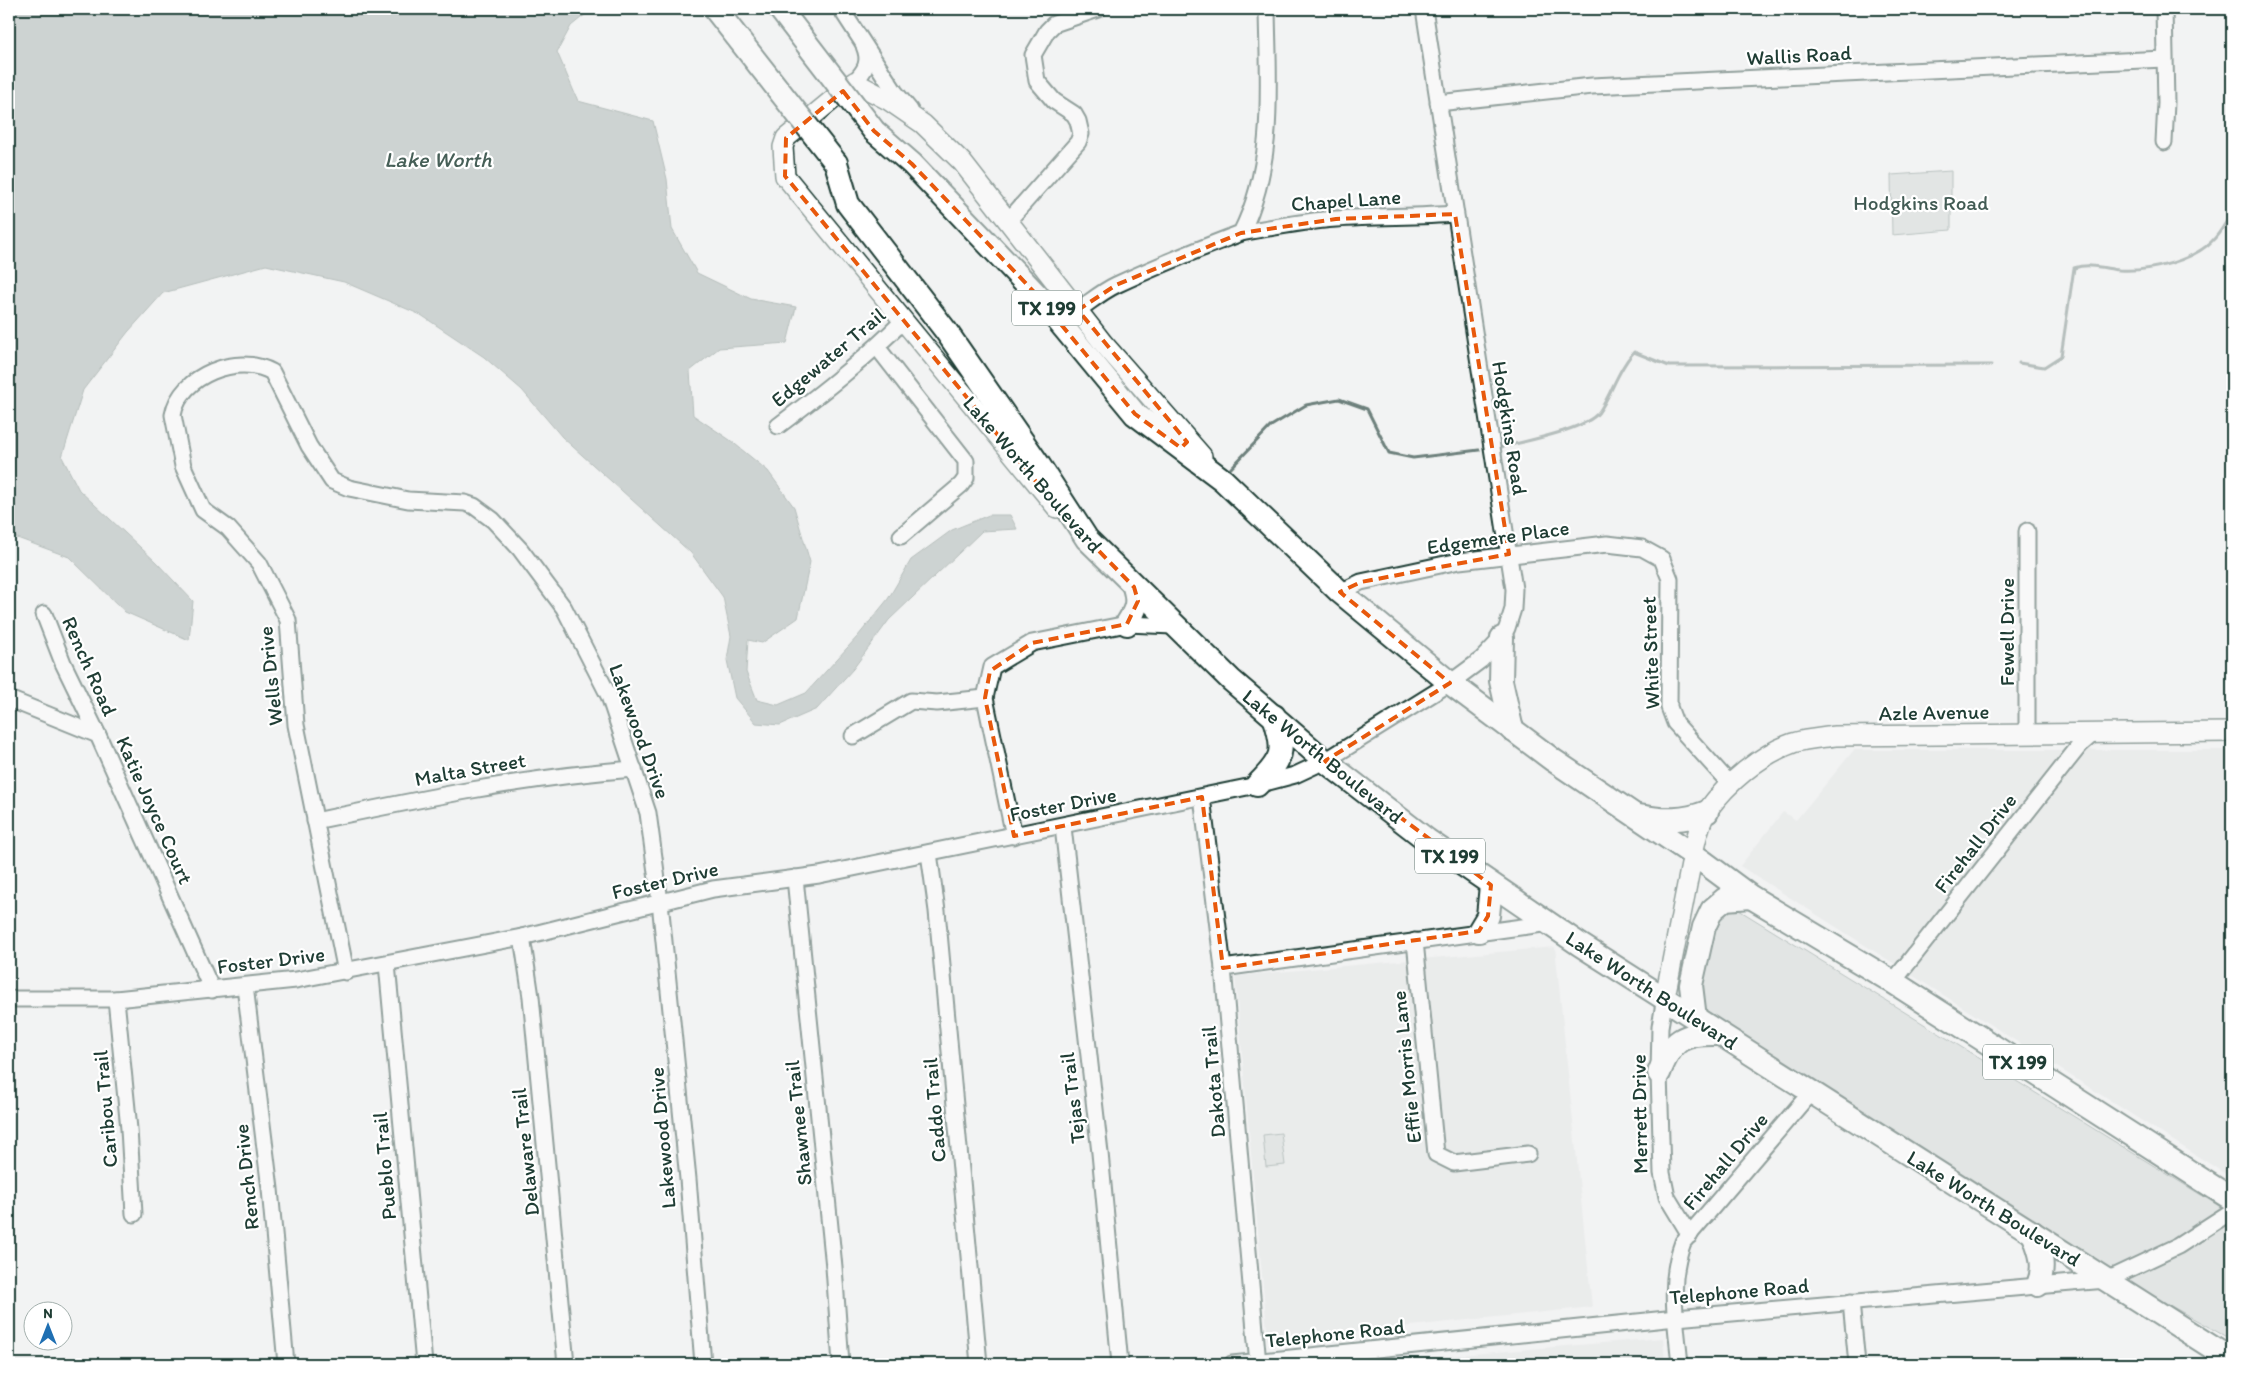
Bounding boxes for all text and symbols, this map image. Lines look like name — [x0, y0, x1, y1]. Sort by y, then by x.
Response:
street label: Wallis Road — [1746, 40, 1853, 70]
water label: Lake Worth — [384, 146, 492, 173]
street label: Chapel Lane — [1290, 184, 1402, 216]
park label: Hodgkins Road — [1853, 190, 1989, 215]
road number: TX 199 — [1012, 290, 1082, 326]
street label: Edgewater Trail — [766, 302, 890, 412]
street label: Hodgkins Road — [1487, 359, 1533, 497]
street label: Lake Worth Boulevard — [958, 390, 1108, 558]
street label: Edgemere Place — [1425, 515, 1571, 559]
street label: Fewell Drive — [1994, 578, 2019, 686]
street label: White Street — [1636, 596, 1664, 710]
street label: Rench Road — [57, 612, 123, 720]
street label: Wells Drive — [252, 625, 288, 727]
street label: Lakewood Drive — [604, 660, 676, 802]
street label: Lake Worth Boulevard — [1237, 683, 1409, 829]
street label: Azle Avenue — [1879, 699, 1989, 725]
street label: Katie Joyce Court — [111, 732, 199, 888]
street label: Malta Street — [413, 747, 528, 791]
street label: Foster Drive — [1007, 781, 1119, 827]
street label: Firehall Drive — [1928, 788, 2022, 898]
road number: TX 199 — [1415, 838, 1485, 874]
street label: Foster Drive — [609, 856, 721, 904]
street label: Lake Worth Boulevard — [1561, 925, 1743, 1055]
street label: Foster Drive — [216, 941, 326, 979]
street label: Effie Morris Lane — [1386, 989, 1426, 1145]
street label: Dakota Trail — [1196, 1025, 1230, 1139]
road number: TX 199 — [1983, 1044, 2053, 1080]
street label: Caribou Trail — [87, 1049, 123, 1169]
street label: Tejas Trail — [1054, 1051, 1090, 1145]
street label: Merrett Drive — [1625, 1054, 1653, 1174]
street label: Caddo Trail — [917, 1057, 951, 1163]
street label: Shawnee Trail — [779, 1059, 817, 1187]
street label: Lakewood Drive — [643, 1066, 681, 1210]
street label: Delaware Trail — [506, 1087, 544, 1217]
street label: Firehall Drive — [1677, 1107, 1773, 1215]
street label: Pueblo Trail — [367, 1111, 401, 1221]
street label: Rench Drive — [228, 1123, 264, 1231]
street label: Lake Worth Boulevard — [1903, 1144, 2085, 1272]
street label: Telephone Road — [1668, 1272, 1810, 1310]
north arrow — [22, 1300, 72, 1350]
text: N — [43, 1305, 53, 1322]
street label: Telephone Road — [1264, 1313, 1406, 1353]

